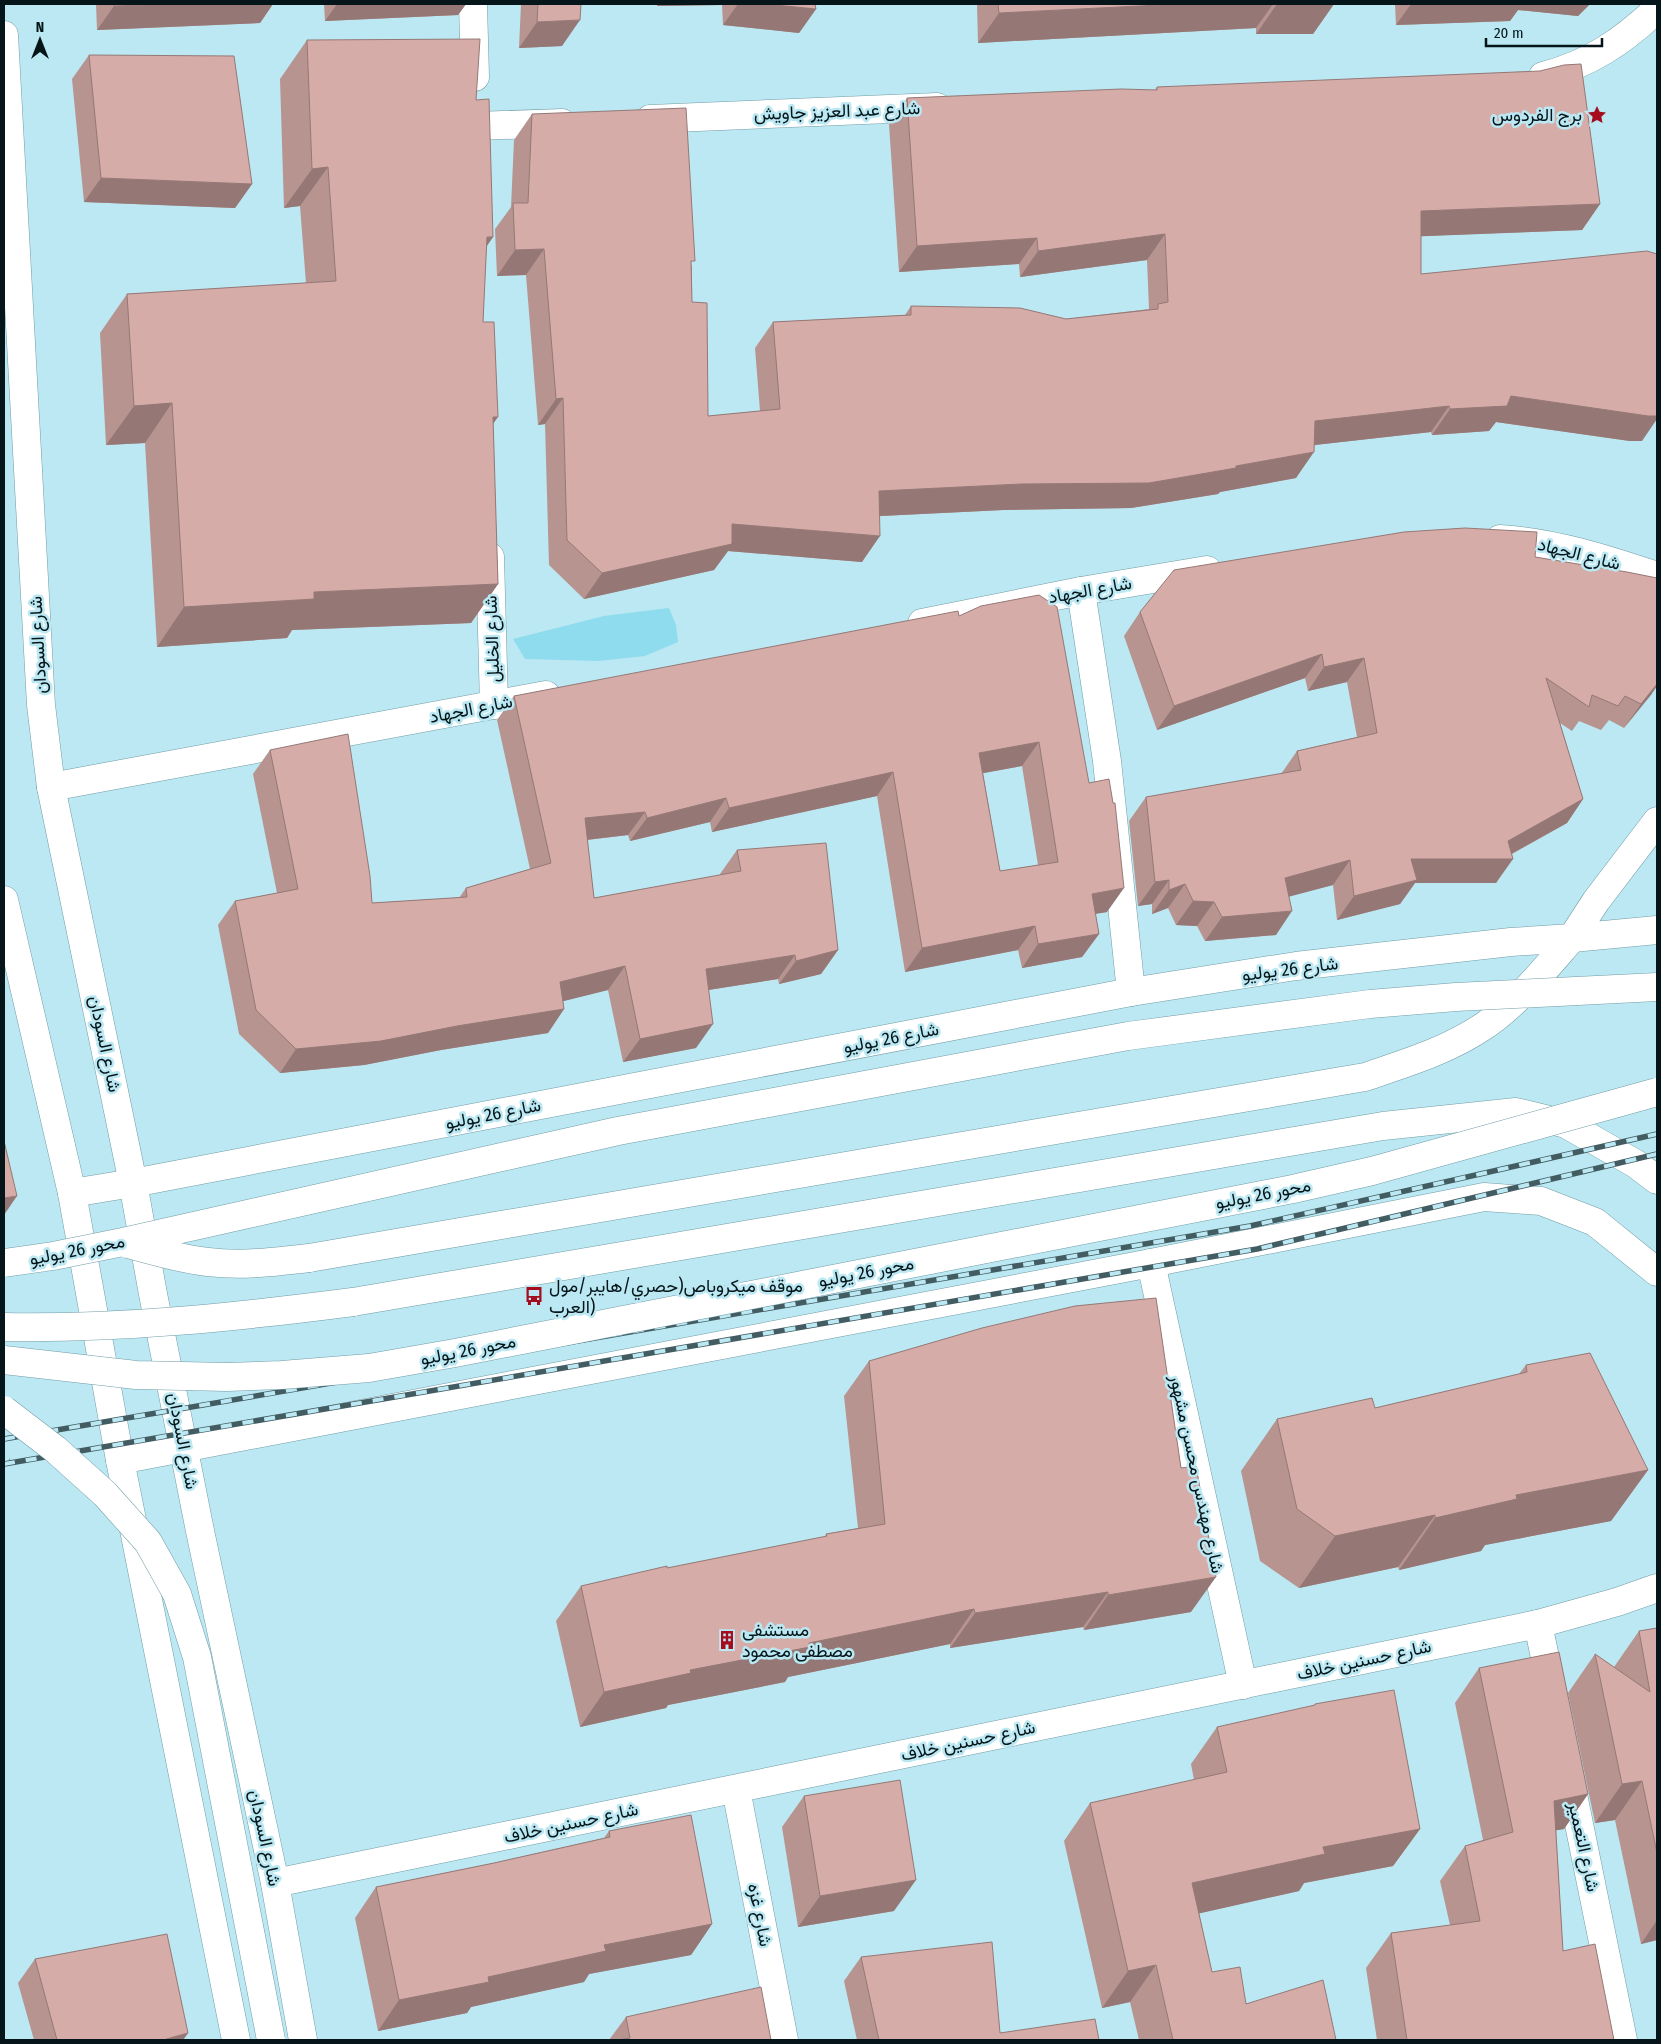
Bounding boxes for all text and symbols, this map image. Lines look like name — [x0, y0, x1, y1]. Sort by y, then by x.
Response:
north arrow — [15, 15, 65, 65]
scale bar — [1486, 15, 1602, 47]
text: N — [36, 19, 44, 36]
text: 20 m — [1494, 24, 1524, 42]
street label: شارع عبد العزيز جاويش — [753, 97, 921, 126]
place label: برج الفردوس — [1492, 104, 1582, 127]
place icon: برج الفردوس — [1586, 104, 1608, 126]
street label: شارع الجهاد — [1535, 533, 1623, 576]
street label: شارع الجهاد — [1047, 572, 1134, 609]
street label: شارع السودان — [24, 595, 53, 694]
street label: شارع الخليل — [479, 595, 506, 683]
street label: شارع الجهاد — [427, 690, 515, 729]
street label: شارع 26 يوليو — [1241, 952, 1340, 987]
street label: شارع السودان — [83, 994, 126, 1094]
street label: شارع 26 يوليو — [841, 1018, 941, 1059]
street label: شارع 26 يوليو — [443, 1094, 543, 1135]
street label: محور 26 يوليو — [1213, 1174, 1313, 1214]
street label: محور 26 يوليو — [27, 1230, 127, 1270]
street label: محور 26 يوليو — [816, 1252, 916, 1292]
place label: موقف ميكروباص(حصري/هايبر/مول العرب) — [549, 1275, 803, 1318]
bus stop icon: موقف ميكروباص(حصري/هايبر/مول العرب) — [523, 1285, 545, 1307]
street label: محور 26 يوليو — [418, 1330, 518, 1370]
street label: شارع مهندس محسن مشهور — [1164, 1372, 1229, 1575]
street label: شارع السودان — [162, 1391, 203, 1491]
place label: مستشفى مصطفى محمود — [742, 1619, 853, 1662]
building icon: مستشفى مصطفى محمود — [716, 1629, 738, 1651]
street label: شارع حسنين خلاف — [1295, 1635, 1433, 1686]
street label: شارع حسنين خلاف — [899, 1716, 1037, 1767]
street label: شارع السودان — [243, 1788, 286, 1888]
street label: شارع حسنين خلاف — [502, 1798, 640, 1849]
street label: شارع التعمير — [1563, 1799, 1604, 1894]
street label: شارع غزه — [742, 1882, 777, 1949]

